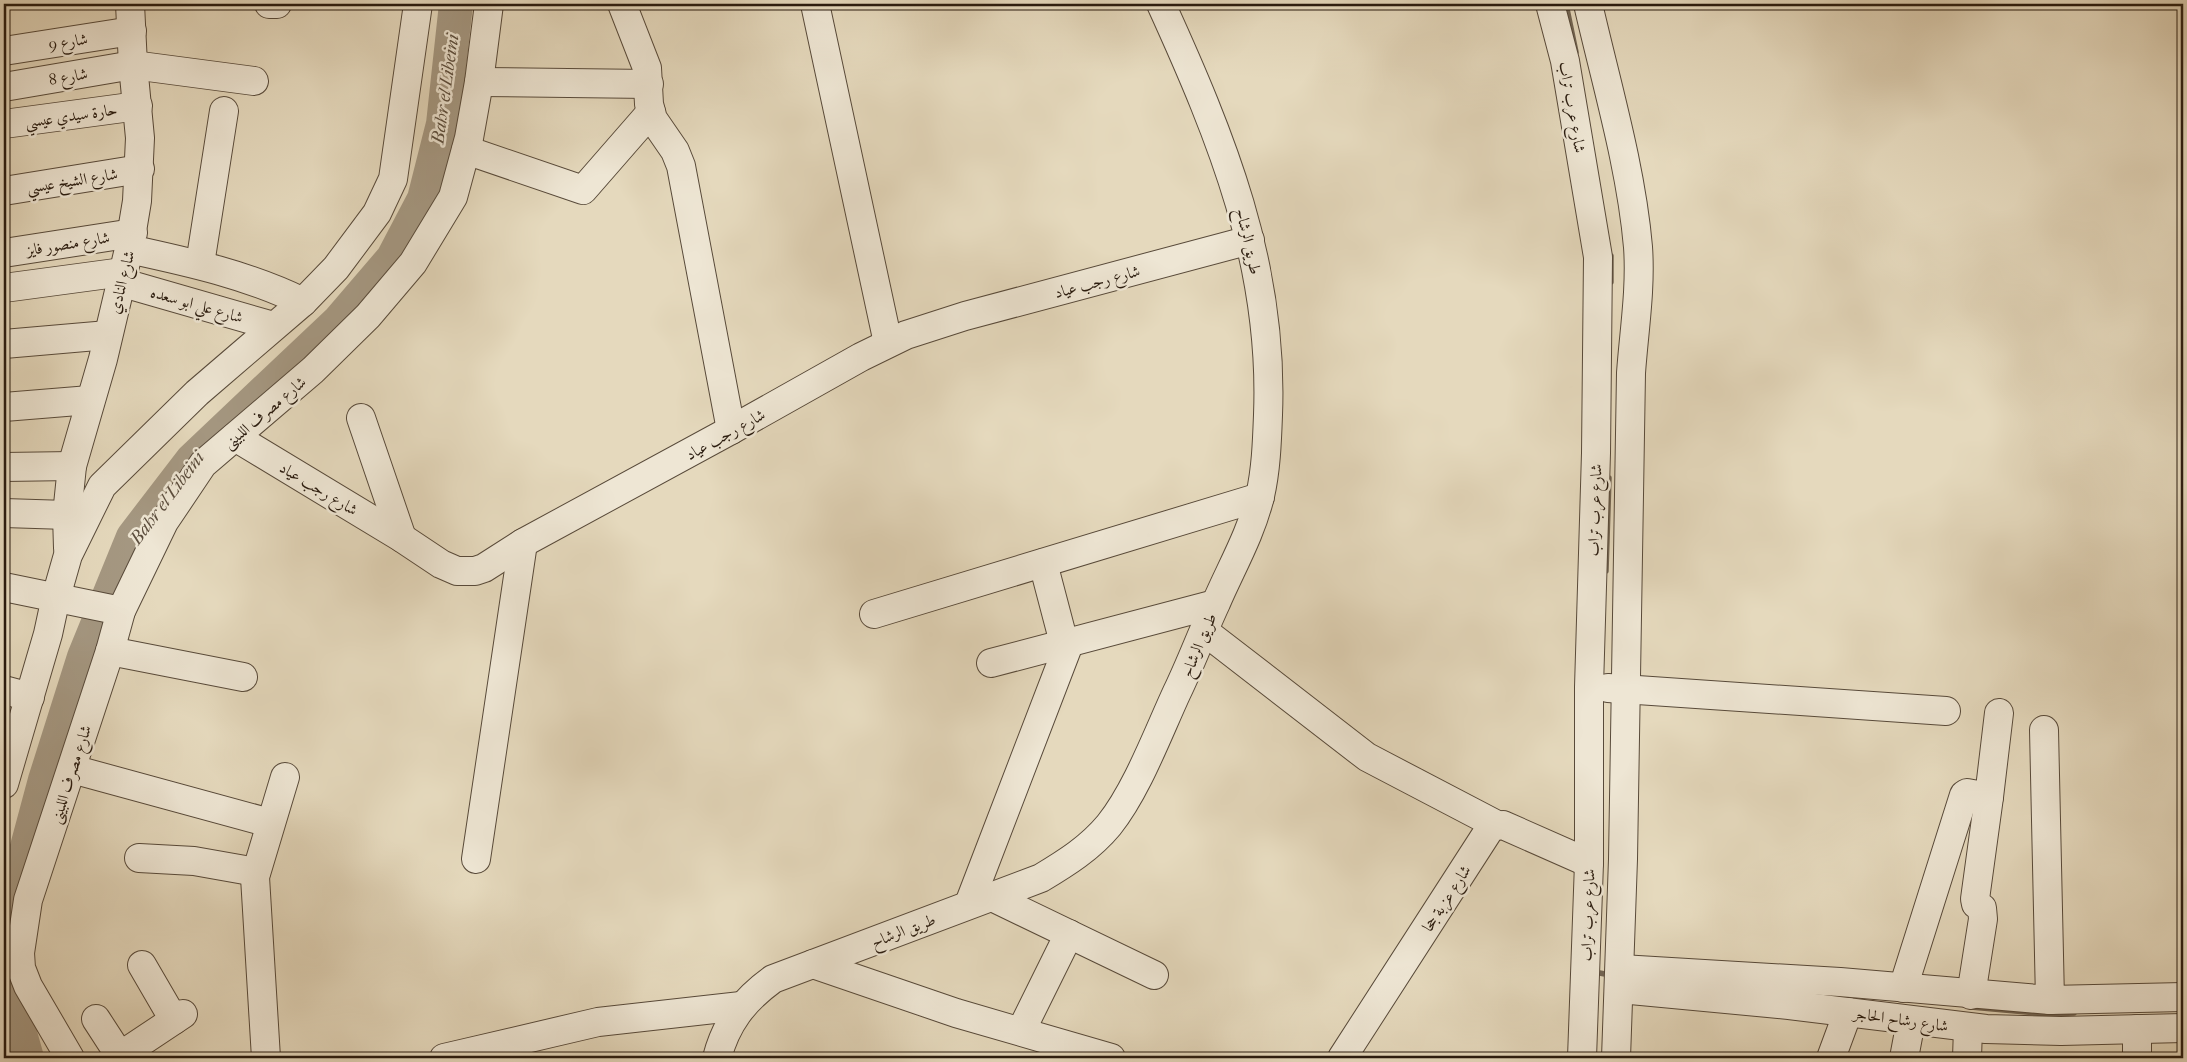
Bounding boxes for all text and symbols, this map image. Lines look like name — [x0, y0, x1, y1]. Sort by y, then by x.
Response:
street label: شارع 9 — [47, 29, 90, 58]
water label: Bahr el Libeini — [427, 31, 464, 146]
street label: شارع عرب تراب — [1551, 60, 1590, 155]
street label: شارع 8 — [47, 64, 90, 93]
street label: حارة سيدي عيسي — [24, 100, 119, 137]
street label: شارع الشيخ عيسي — [25, 164, 120, 203]
street label: طريق الرشاح — [1227, 206, 1265, 277]
street label: شارع منصور فايز — [23, 228, 112, 264]
street label: شارع النادي — [104, 249, 142, 317]
street label: شارع رجب عياد — [1052, 261, 1143, 306]
street label: شارع علي ابو سعده — [147, 282, 245, 333]
street label: شارع مصرف اللبينى — [219, 372, 312, 456]
street label: شارع رجب عياد — [682, 405, 770, 468]
water label: Bahr el Libeini — [125, 446, 210, 549]
street label: شارع رجب عياد — [274, 458, 361, 523]
street label: شارع عرب تراب — [1583, 463, 1610, 557]
street label: طريق الرشاح — [1177, 610, 1225, 682]
street label: شارع مصرف اللبينى — [46, 722, 99, 827]
street label: شارع عزبة جحا — [1418, 862, 1478, 937]
street label: شارع عرب تراب — [1576, 868, 1603, 962]
street label: طريق الرشاح — [868, 909, 940, 956]
street label: شارع رشاح الحاجر — [1850, 1003, 1950, 1041]

